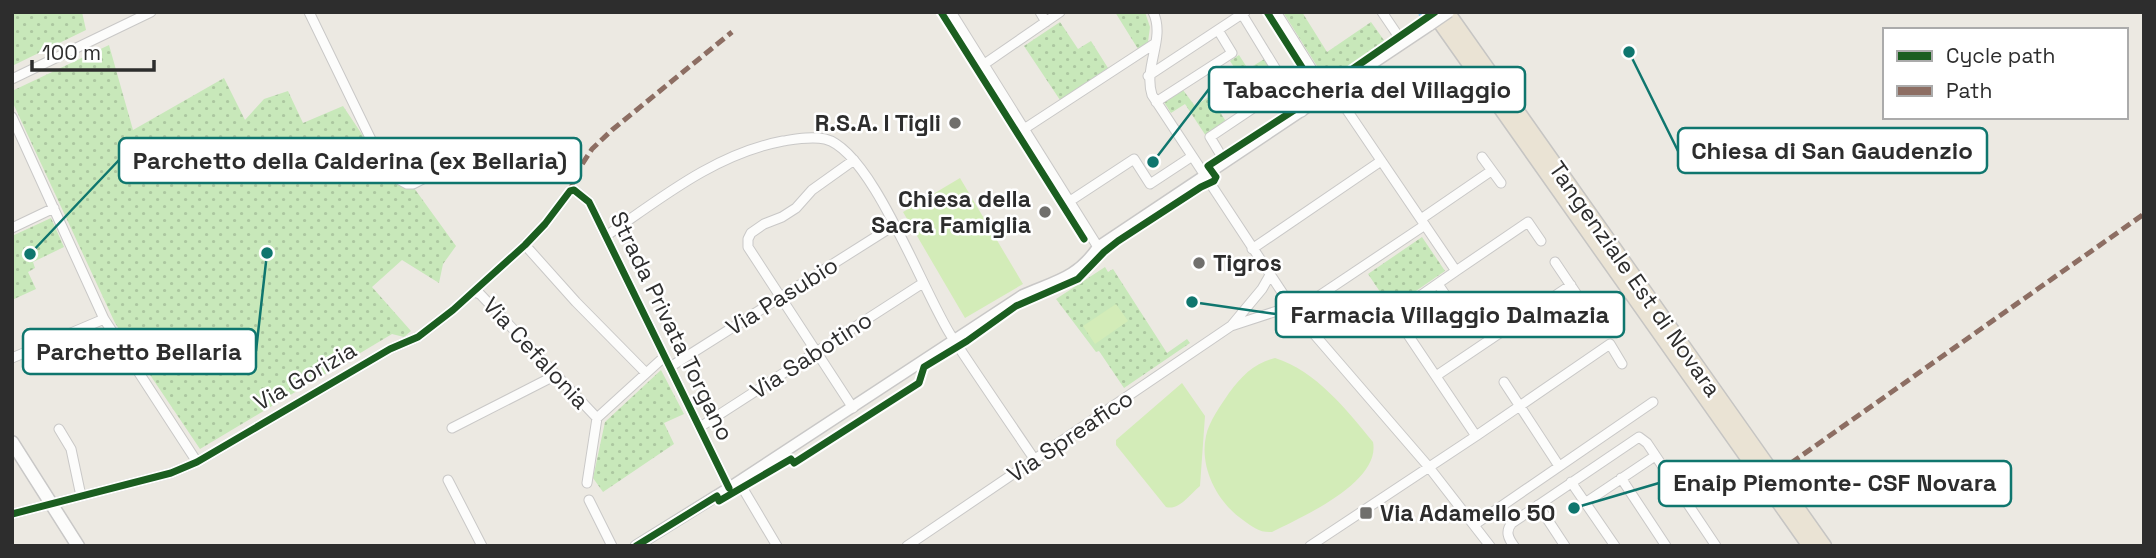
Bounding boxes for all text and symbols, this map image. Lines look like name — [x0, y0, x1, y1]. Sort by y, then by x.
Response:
scale bar — [32, 28, 154, 72]
legend — [1883, 28, 2128, 119]
text: 100 m — [42, 39, 101, 66]
text: Cycle path — [1946, 42, 2055, 69]
callout: Tabaccheria del Villaggio — [1209, 67, 1525, 112]
text: Tabaccheria del Villaggio — [1223, 74, 1511, 105]
text: Path — [1946, 77, 1992, 104]
place label: R.S.A. I Tigli — [815, 108, 941, 138]
marker: R.S.A. I Tigli — [947, 115, 963, 131]
callout: Chiesa di San Gaudenzio — [1678, 128, 1987, 173]
text: Chiesa di San Gaudenzio — [1691, 135, 1973, 166]
callout: Parchetto della Calderina (ex Bellaria) — [119, 138, 581, 183]
text: Parchetto della Calderina (ex Bellaria) — [133, 145, 567, 176]
street label: Tangenziale Est di Novara — [1542, 155, 1728, 403]
place label: Chiesa della Sacra Famiglia — [871, 184, 1031, 240]
marker: Chiesa della Sacra Famiglia — [1037, 204, 1053, 220]
street label: Strada Privata Torgano — [603, 206, 741, 446]
place label: Tigros — [1213, 248, 1282, 278]
street label: Via Pasubio — [720, 250, 844, 342]
marker: Tigros — [1191, 255, 1207, 271]
street label: Via Cefalonia — [476, 291, 596, 415]
callout: Farmacia Villaggio Dalmazia — [1276, 292, 1624, 337]
text: Farmacia Villaggio Dalmazia — [1291, 299, 1610, 330]
street label: Via Sabotino — [744, 304, 878, 406]
callout: Parchetto Bellaria — [23, 329, 256, 374]
street label: Via Gorizia — [248, 335, 362, 417]
text: Parchetto Bellaria — [36, 336, 242, 367]
street label: Via Spreafico — [1001, 383, 1139, 489]
callout: Enaip Piemonte- CSF Novara — [1659, 461, 2011, 506]
text: Enaip Piemonte- CSF Novara — [1673, 467, 1997, 498]
place label: Via Adamello 50 — [1380, 498, 1556, 528]
marker: Via Adamello 50 — [1358, 505, 1374, 521]

